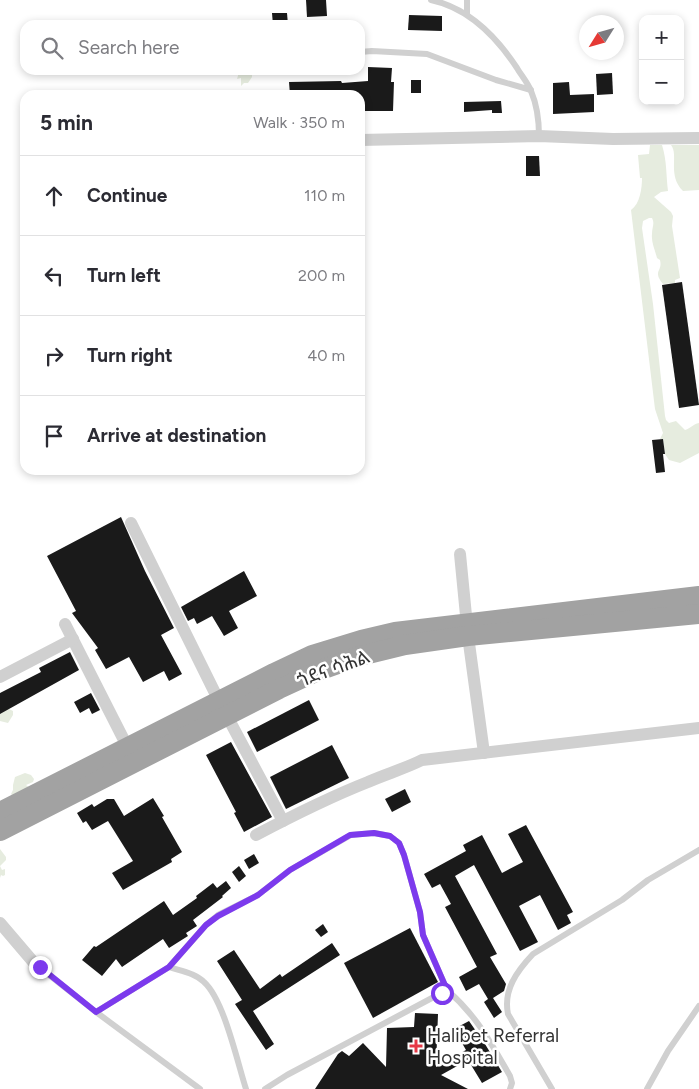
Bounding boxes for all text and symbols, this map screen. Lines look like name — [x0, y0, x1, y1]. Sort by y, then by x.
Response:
north arrow — [579, 15, 624, 60]
map controls — [639, 15, 684, 105]
button: + — [639, 15, 684, 60]
search box — [20, 20, 365, 75]
icon: search — [38, 34, 66, 62]
text: Search here — [78, 36, 180, 59]
button: − — [639, 60, 684, 105]
text: 5 min — [40, 110, 93, 135]
text: Walk · 350 m — [253, 113, 345, 132]
icon: ahead — [40, 182, 68, 210]
text: Continue — [87, 184, 167, 207]
text: 110 m — [304, 186, 345, 205]
icon: left — [40, 262, 68, 290]
text: Turn left — [87, 264, 161, 287]
text: 200 m — [298, 266, 345, 285]
icon: right — [40, 342, 68, 370]
text: Turn right — [87, 344, 173, 367]
text: 40 m — [307, 346, 345, 365]
icon: arrive — [40, 422, 68, 450]
text: Arrive at destination — [87, 424, 266, 447]
street label: ጎደና ሳሕል — [294, 645, 373, 692]
route end — [29, 956, 52, 979]
route start — [431, 982, 454, 1005]
place label: Halibet Referral Hospital — [427, 1024, 559, 1069]
marker: Halibet Referral Hospital — [409, 1039, 423, 1053]

